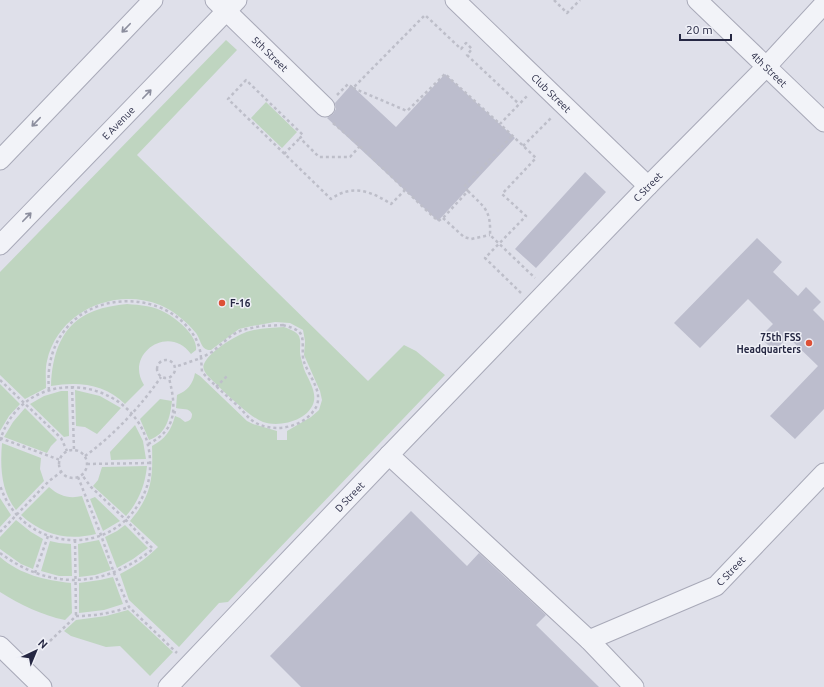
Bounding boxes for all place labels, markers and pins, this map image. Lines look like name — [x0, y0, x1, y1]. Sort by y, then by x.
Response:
marker: F-16 — [217, 298, 227, 308]
place label: F-16 — [230, 298, 251, 309]
place label: 75th FSS Headquarters — [736, 332, 801, 355]
marker: 75th FSS Headquarters — [804, 338, 814, 348]

